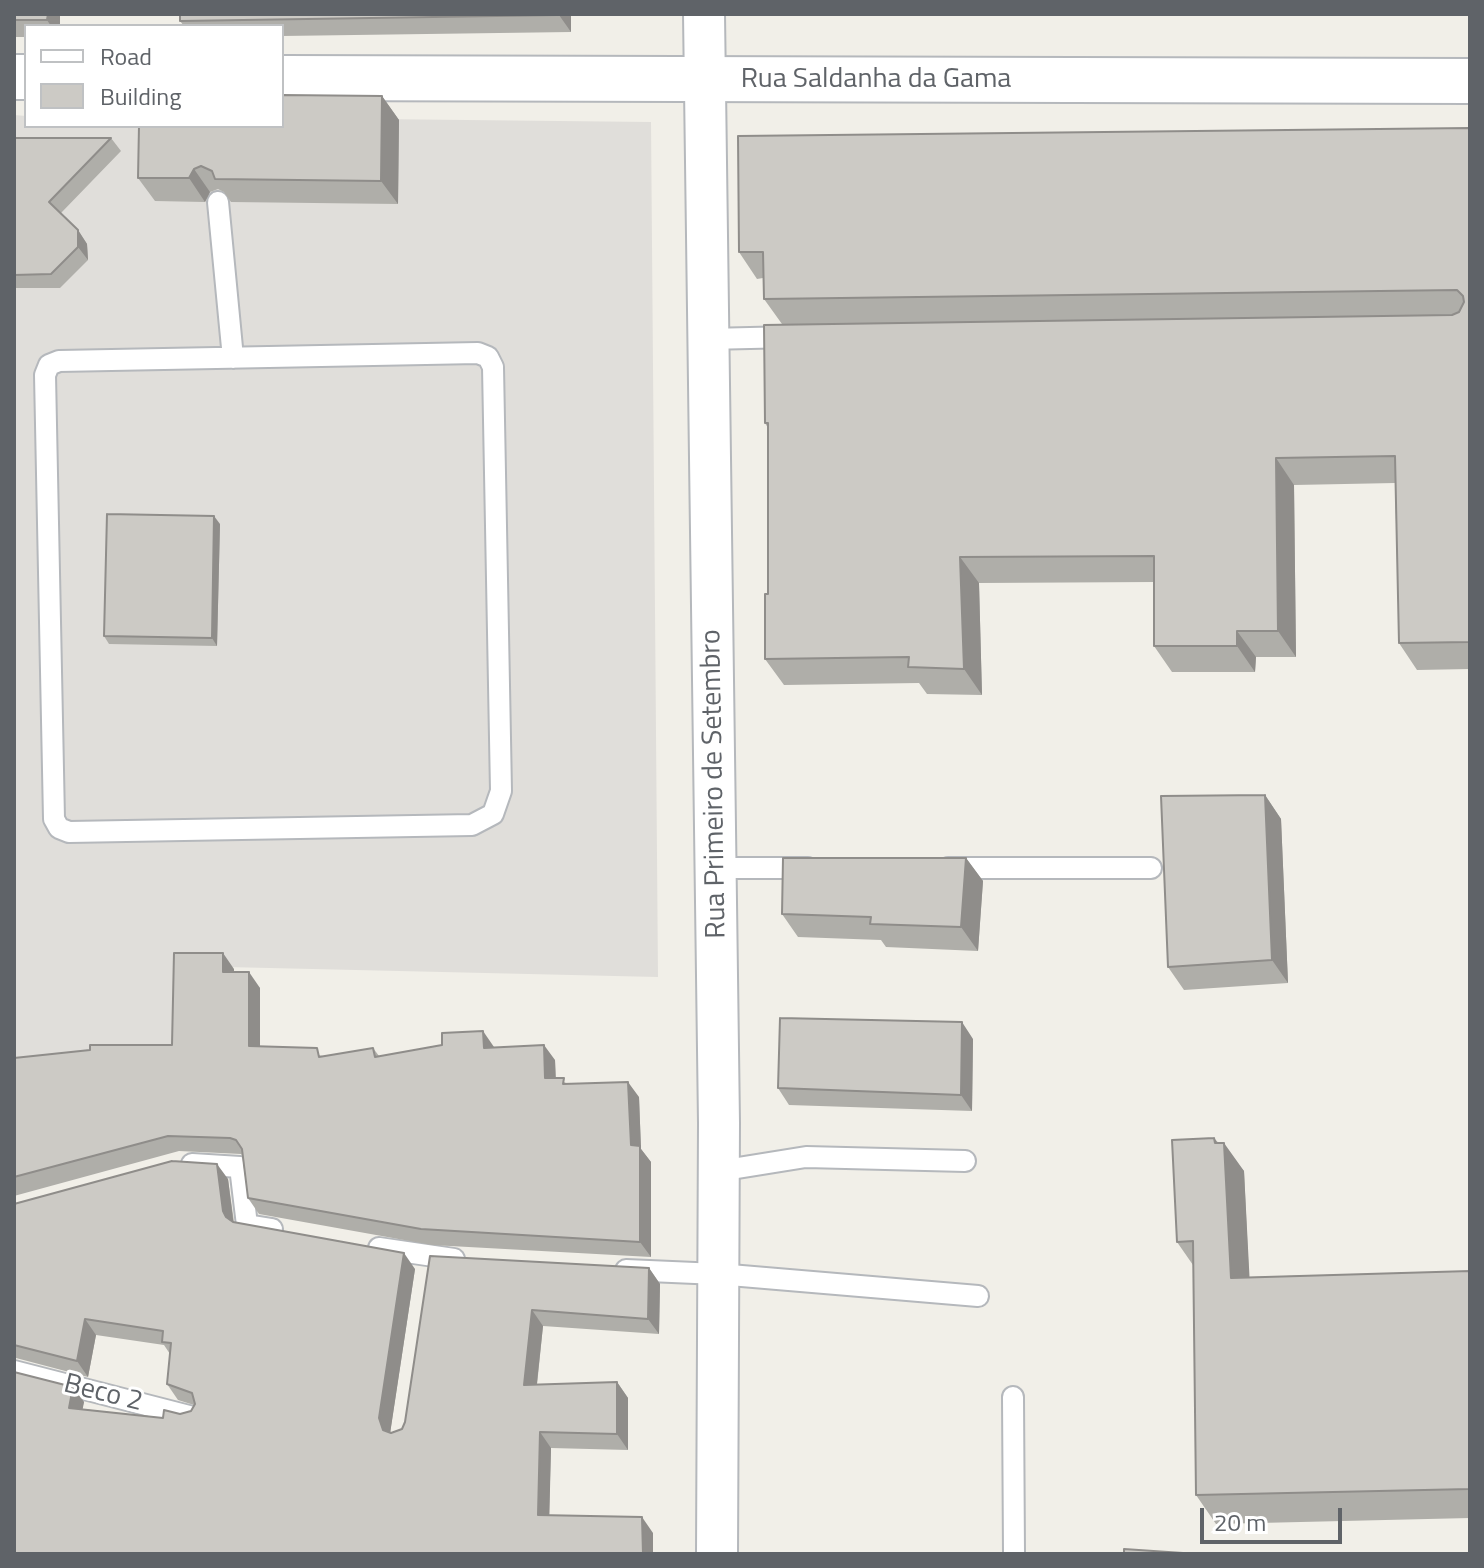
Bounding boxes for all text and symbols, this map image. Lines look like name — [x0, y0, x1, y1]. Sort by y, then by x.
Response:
legend — [24, 24, 284, 128]
text: Road — [100, 38, 152, 74]
street label: Rua Saldanha da Gama — [741, 63, 1011, 97]
text: Building — [100, 78, 182, 114]
street label: Rua Primeiro de Setembro — [696, 629, 734, 939]
street label: Beco 2 — [60, 1368, 146, 1420]
scale bar — [1204, 1492, 1346, 1542]
text: 20 m — [1214, 1504, 1266, 1540]

